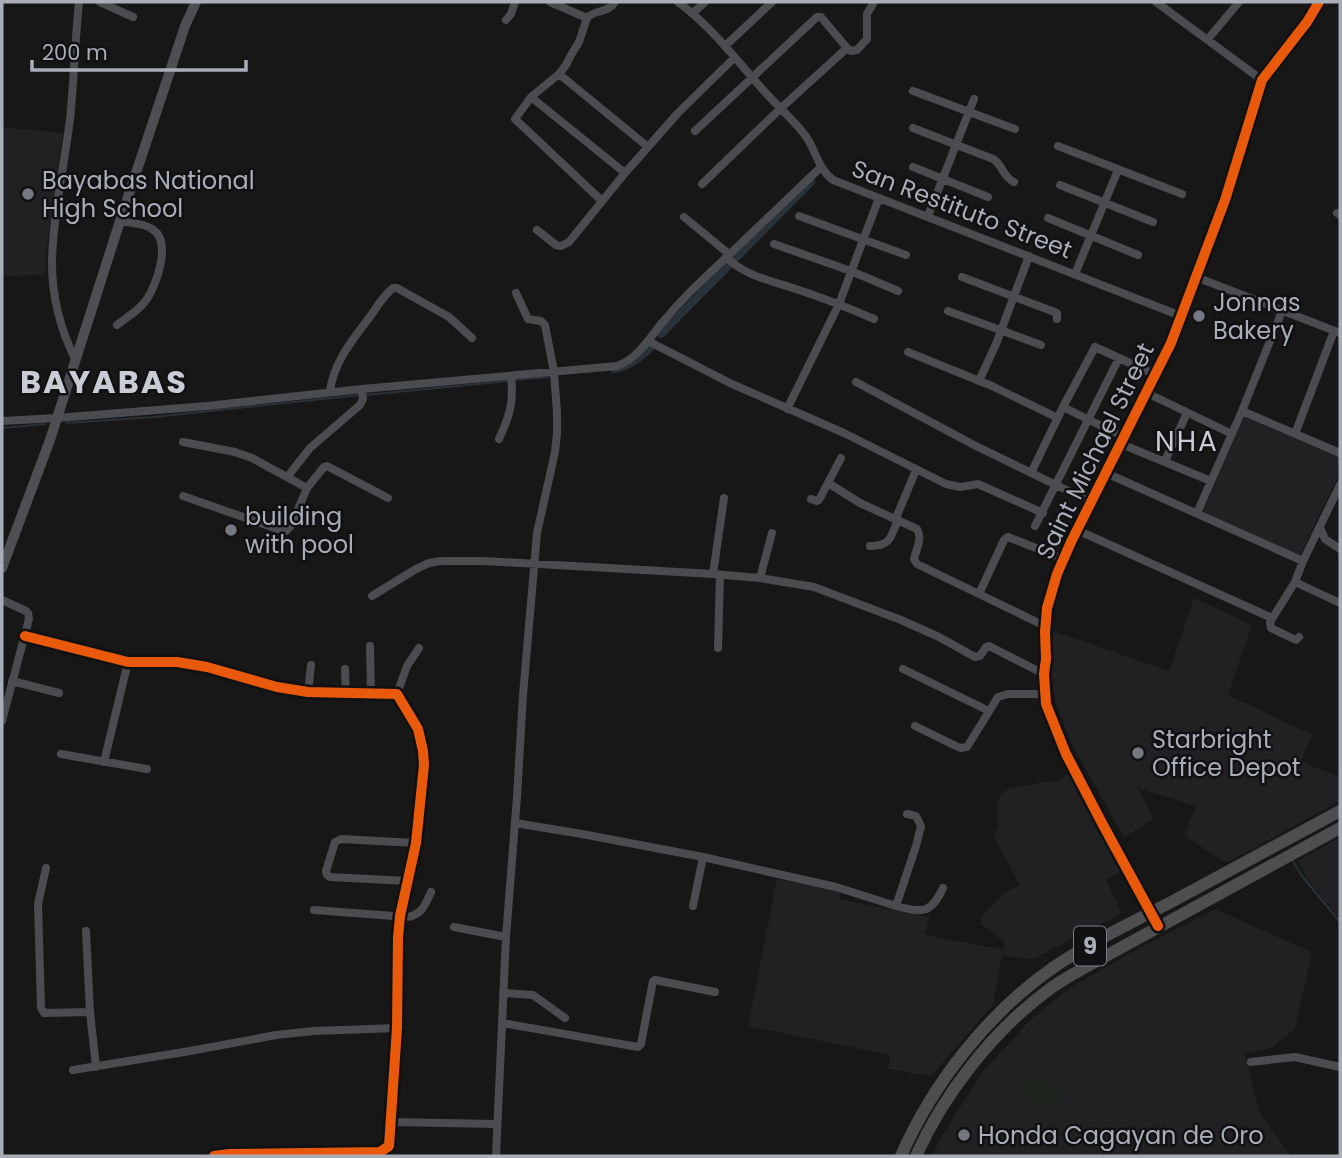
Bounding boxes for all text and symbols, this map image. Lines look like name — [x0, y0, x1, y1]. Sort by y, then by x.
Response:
scale bar — [32, 28, 245, 72]
text: 200 m — [42, 38, 108, 67]
street label: San Restituto Street — [847, 152, 1077, 266]
place label: Bayabas National High School — [42, 164, 255, 225]
marker: Bayabas National High School — [20, 186, 36, 202]
place label: Jonnas Bakery — [1213, 286, 1301, 347]
marker: Jonnas Bakery — [1191, 308, 1207, 324]
street label: Saint Michael Street — [1028, 337, 1162, 565]
district label: BAYABAS — [20, 359, 188, 404]
district label: NHA — [1155, 422, 1219, 461]
place label: building with pool — [245, 500, 354, 561]
marker: building with pool — [223, 522, 239, 538]
place label: Starbright Office Depot — [1152, 723, 1301, 784]
marker: Starbright Office Depot — [1130, 745, 1146, 761]
road number: 9 — [1074, 926, 1106, 965]
place label: Honda Cagayan de Oro — [978, 1119, 1264, 1152]
marker: Honda Cagayan de Oro — [956, 1127, 972, 1143]

